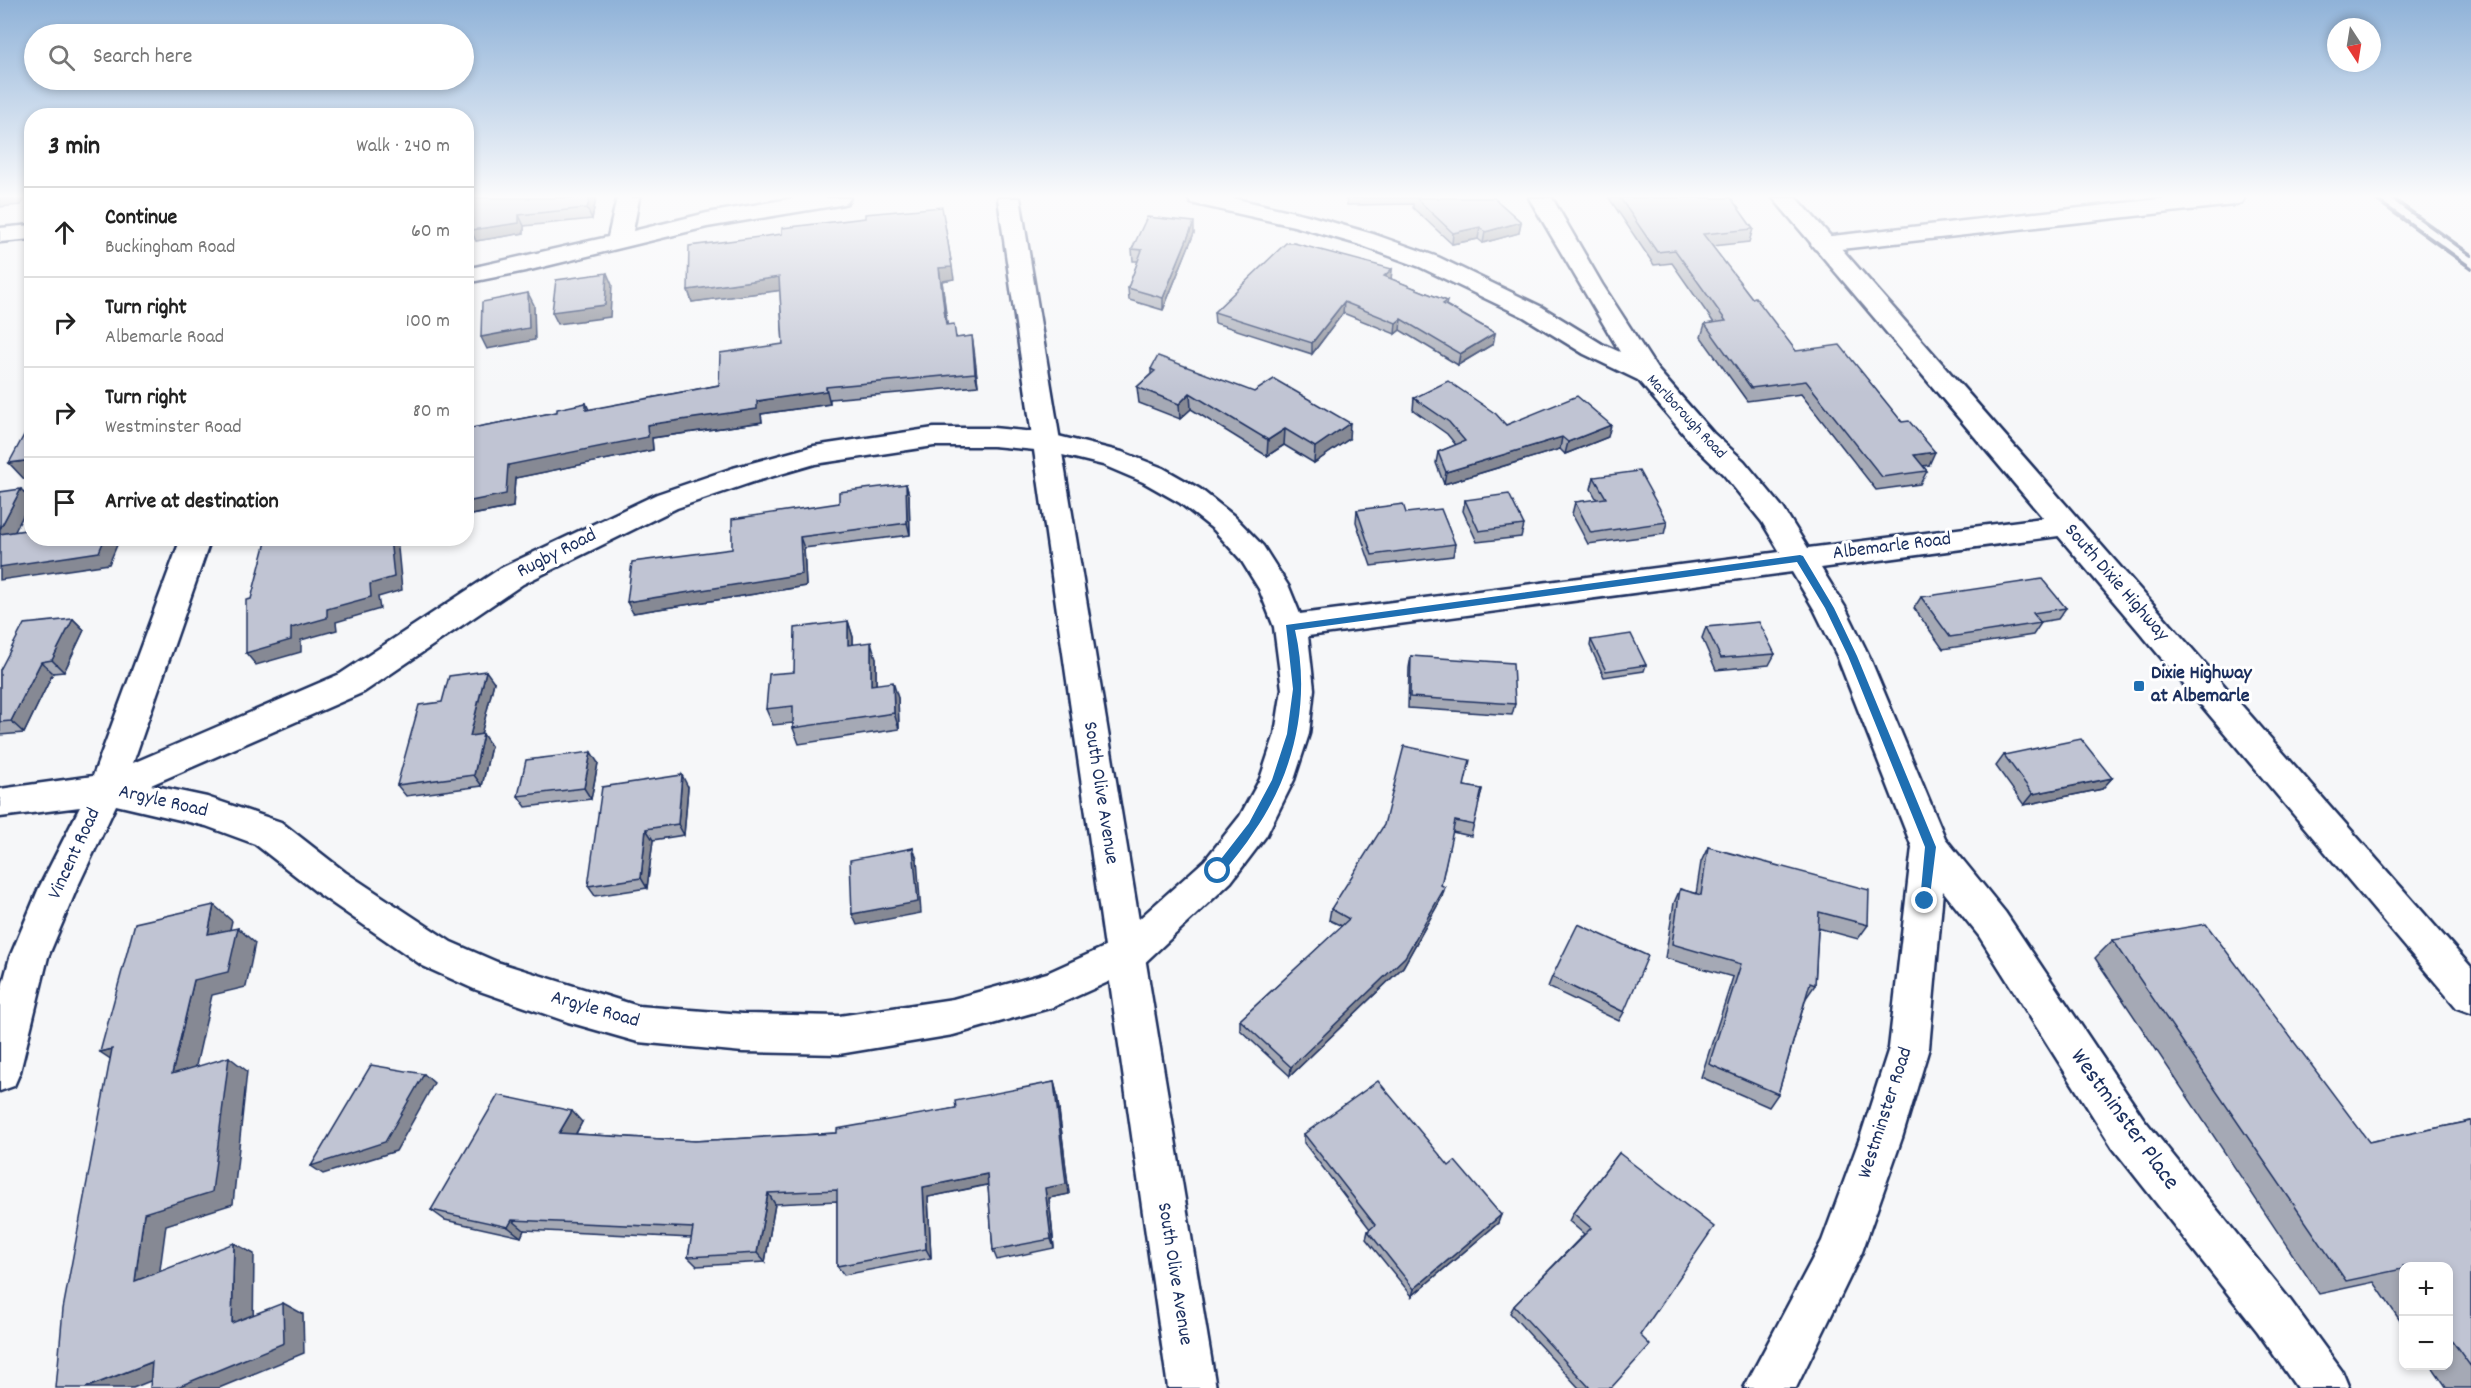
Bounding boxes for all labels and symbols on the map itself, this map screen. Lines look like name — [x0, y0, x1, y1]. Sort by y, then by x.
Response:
north arrow — [2327, 18, 2381, 72]
street label: Marlborough Road — [1641, 369, 1731, 465]
street label: South Dixie Highway — [2057, 518, 2176, 649]
street label: Rugby Road — [512, 522, 602, 586]
street label: Albemarle Road — [1831, 526, 1953, 568]
place label: Dixie Highway at Albemarle — [2151, 660, 2253, 711]
marker: Dixie Highway at Albemarle — [2132, 679, 2146, 693]
street label: South Olive Avenue — [1075, 720, 1125, 866]
street label: Argyle Road — [116, 778, 210, 826]
street label: Vincent Road — [42, 804, 108, 904]
route start — [1204, 857, 1230, 883]
route end — [1911, 887, 1937, 913]
street label: Argyle Road — [548, 984, 642, 1036]
street label: Westminster Place — [2061, 1042, 2187, 1198]
street label: Westminster Road — [1852, 1044, 1920, 1182]
street label: South Olive Avenue — [1149, 1201, 1199, 1347]

